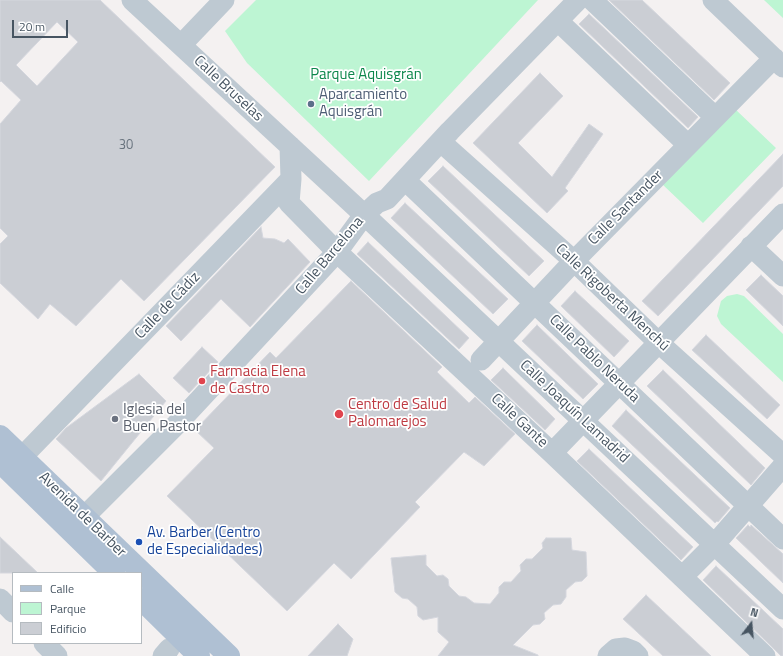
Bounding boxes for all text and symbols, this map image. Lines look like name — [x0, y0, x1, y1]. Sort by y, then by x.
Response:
scale bar — [14, 12, 70, 38]
text: 20 m — [19, 17, 45, 36]
street label: Calle Bruselas — [190, 52, 266, 126]
park label: Parque Aquisgrán — [310, 66, 422, 84]
place label: Aparcamiento Aquisgrán — [319, 86, 407, 121]
marker: Aparcamiento Aquisgrán — [306, 99, 316, 109]
house number: 30 — [119, 138, 133, 154]
street label: Calle Santander — [585, 167, 667, 249]
street label: Calle Barcelona — [292, 213, 368, 299]
street label: Calle Rigoberta Menchú — [551, 241, 673, 355]
street label: Calle de Cádiz — [132, 269, 204, 343]
street label: Calle Pablo Neruda — [545, 311, 643, 407]
street label: Calle Joaquín Lamadrid — [516, 357, 632, 467]
place label: Farmacia Elena de Castro — [210, 363, 306, 398]
marker: Farmacia Elena de Castro — [197, 376, 207, 386]
street label: Calle Gante — [487, 390, 551, 452]
place label: Centro de Salud Palomarejos — [348, 396, 447, 431]
place label: Iglesia del Buen Pastor — [123, 401, 201, 436]
marker: Centro de Salud Palomarejos — [333, 408, 345, 420]
marker: Iglesia del Buen Pastor — [110, 414, 120, 424]
street label: Avenida de Barber — [34, 469, 130, 561]
place label: Av. Barber (Centro de Especialidades) — [147, 524, 262, 559]
marker: Av. Barber (Centro de Especialidades) — [134, 537, 144, 547]
legend — [12, 572, 142, 644]
text: Calle — [50, 579, 74, 598]
text: Parque — [50, 599, 86, 618]
north arrow — [731, 604, 771, 644]
text: N — [748, 604, 760, 621]
text: Edificio — [50, 619, 86, 638]

